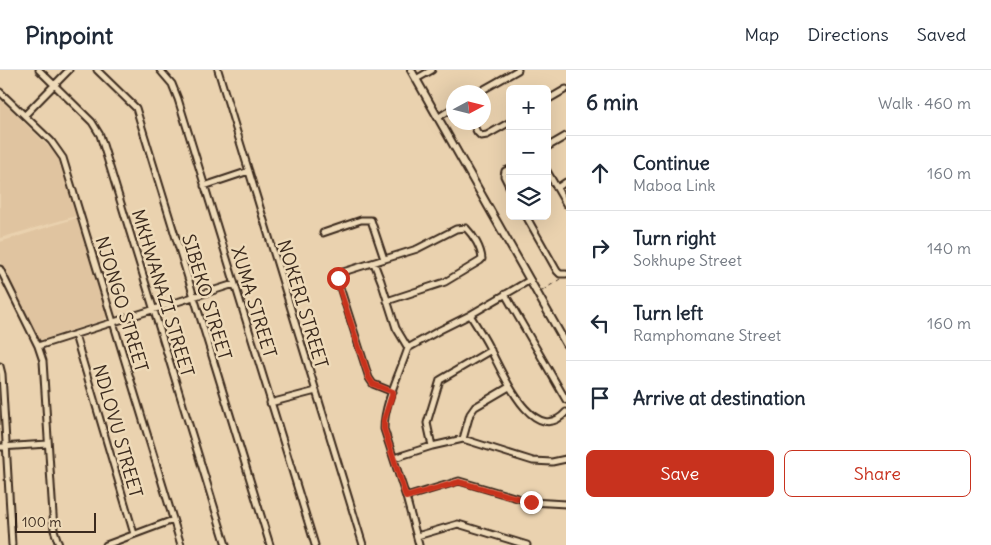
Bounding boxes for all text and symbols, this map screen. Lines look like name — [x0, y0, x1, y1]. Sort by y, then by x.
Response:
text: Pinpoint — [25, 20, 113, 50]
text: Map — [744, 23, 779, 46]
text: Directions — [807, 23, 889, 46]
text: Saved — [917, 23, 966, 46]
north arrow — [446, 85, 491, 130]
map controls — [506, 85, 551, 220]
button: + — [506, 85, 551, 130]
text: 6 min — [586, 89, 638, 116]
text: Walk · 460 m — [878, 93, 971, 113]
button: − — [506, 130, 551, 175]
text: Continue — [633, 151, 710, 175]
icon: ahead — [586, 159, 614, 187]
text: 160 m — [927, 163, 971, 183]
button: layers — [506, 175, 551, 220]
text: Maboa Link — [633, 175, 715, 195]
street label: MKHWANAZI STREET — [127, 207, 199, 379]
text: Turn right — [633, 226, 716, 250]
street label: SIBEKO STREET — [177, 231, 237, 363]
street label: NJONGO STREET — [90, 233, 154, 375]
icon: right — [586, 234, 614, 262]
street label: NOKERI STREET — [273, 237, 333, 371]
text: 140 m — [927, 238, 971, 258]
street label: XUMA STREET — [226, 244, 282, 360]
text: Sokhupe Street — [633, 250, 742, 270]
route start — [327, 267, 350, 290]
text: Turn left — [633, 301, 703, 325]
icon: left — [586, 309, 614, 337]
text: 160 m — [927, 313, 971, 333]
text: Ramphomane Street — [633, 325, 781, 345]
street label: NDLOVU STREET — [88, 362, 148, 500]
icon: arrive — [586, 384, 614, 412]
text: Arrive at destination — [633, 386, 806, 410]
button: Save — [586, 450, 774, 497]
button: Share — [784, 450, 971, 497]
route end — [520, 491, 543, 514]
scale bar — [15, 510, 96, 533]
text: 100 m — [22, 513, 62, 531]

